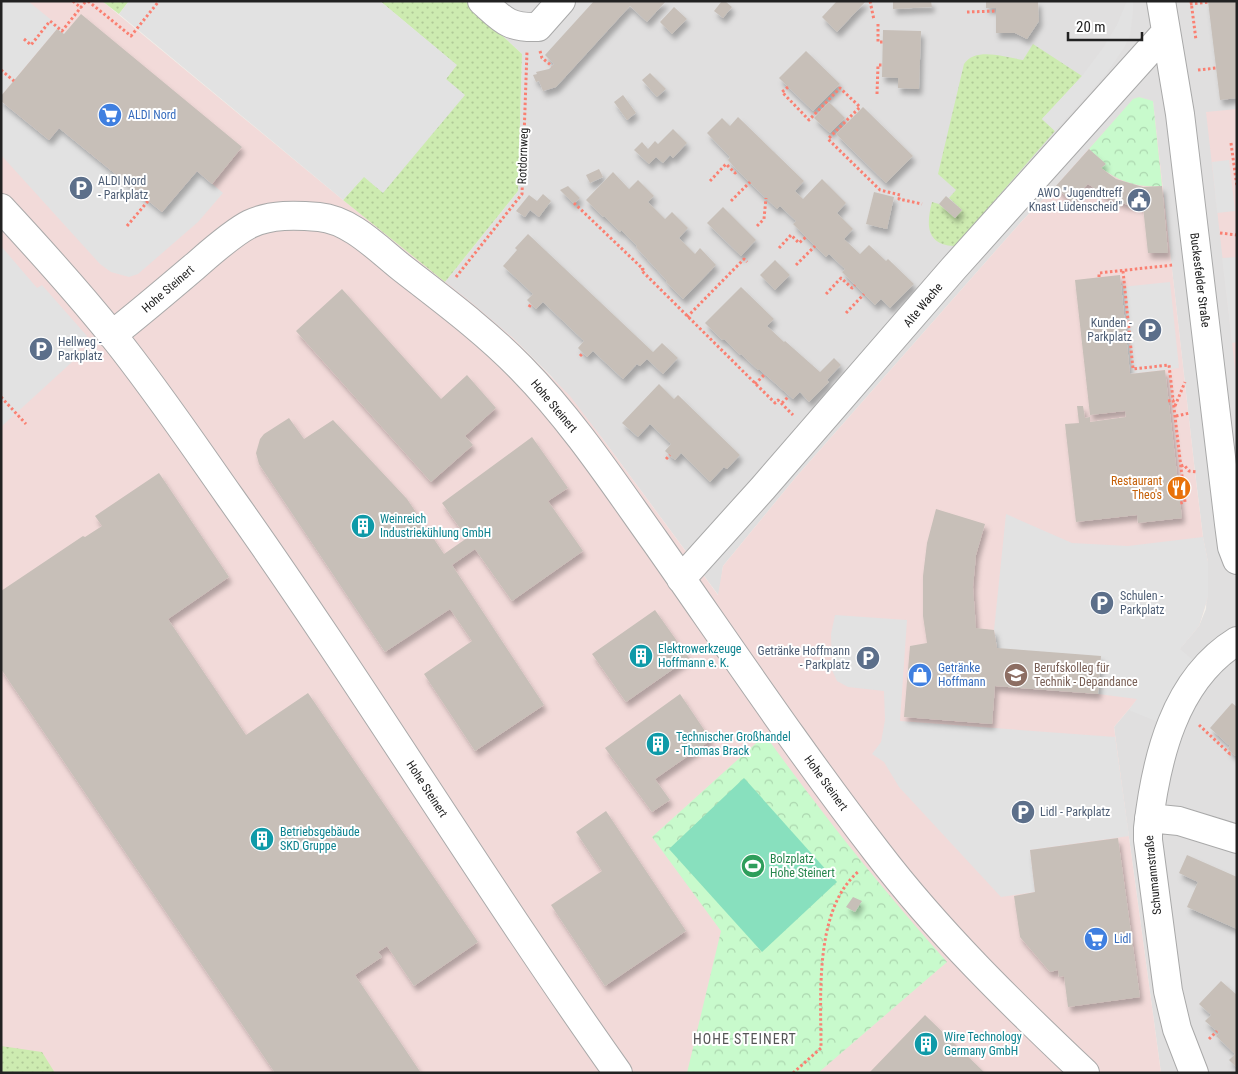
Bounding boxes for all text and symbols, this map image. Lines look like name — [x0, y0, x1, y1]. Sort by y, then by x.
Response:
scale bar — [1068, 10, 1142, 42]
text: 20 m — [1076, 18, 1106, 36]
supermarket icon: ALDI Nord — [97, 102, 123, 128]
place label: ALDI Nord — [128, 108, 176, 122]
street label: Rotdornweg — [515, 127, 531, 185]
place label: ALDI Nord - Parkplatz — [98, 174, 148, 202]
parking icon: ALDI Nord - Parkplatz — [68, 175, 94, 201]
place label: AWO "Jugendtreff Knast Lüdenscheid" — [1029, 186, 1122, 214]
public building icon: AWO "Jugendtreff Knast Lüdenscheid" — [1126, 187, 1152, 213]
street label: Buckesfelder Straße — [1187, 232, 1213, 328]
street label: Hohe Steinert — [139, 262, 197, 316]
street label: Alte Wache — [901, 280, 946, 330]
place label: Kunden - Parkplatz — [1087, 316, 1132, 344]
parking icon: Kunden - Parkplatz — [1137, 317, 1163, 343]
place label: Hellweg - Parkplatz — [58, 335, 103, 363]
parking icon: Hellweg - Parkplatz — [28, 336, 54, 362]
street label: Hohe Steinert — [528, 377, 580, 436]
place label: Restaurant Theo's — [1111, 474, 1162, 502]
restaurant icon: Restaurant Theo's — [1166, 475, 1192, 501]
place label: Weinreich Industriekühlung GmbH — [380, 512, 491, 540]
building icon: Weinreich Industriekühlung GmbH — [350, 513, 376, 539]
place label: Schulen - Parkplatz — [1120, 589, 1165, 617]
parking icon: Schulen - Parkplatz — [1089, 590, 1115, 616]
place label: Elektrowerkzeuge Hoffmann e. K. — [658, 642, 742, 670]
building icon: Elektrowerkzeuge Hoffmann e. K. — [628, 643, 654, 669]
place label: Getränke Hoffmann - Parkplatz — [758, 644, 850, 672]
parking icon: Getränke Hoffmann - Parkplatz — [855, 645, 881, 671]
place label: Getränke Hoffmann — [938, 661, 986, 689]
place label: Berufskolleg für Technik - Depandance — [1034, 661, 1138, 689]
shop icon: Getränke Hoffmann — [907, 662, 933, 688]
school or university icon: Berufskolleg für Technik - Depandance — [1003, 662, 1029, 688]
place label: Technischer Großhandel - Thomas Brack — [676, 730, 791, 758]
building icon: Technischer Großhandel - Thomas Brack — [645, 731, 671, 757]
street label: Hohe Steinert — [801, 753, 851, 814]
street label: Hohe Steinert — [404, 758, 451, 820]
parking icon: Lidl - Parkplatz — [1010, 799, 1036, 825]
place label: Lidl - Parkplatz — [1040, 805, 1110, 819]
place label: Betriebsgebäude SKD Gruppe — [280, 825, 360, 853]
building icon: Betriebsgebäude SKD Gruppe — [249, 826, 275, 852]
street label: Schumannstraße — [1142, 834, 1164, 915]
place label: Bolzplatz Hohe Steinert — [770, 852, 835, 880]
sports icon: Bolzplatz Hohe Steinert — [740, 853, 766, 879]
supermarket icon: Lidl — [1083, 926, 1109, 952]
place label: Lidl — [1114, 932, 1131, 946]
place label: Wire Technology Germany GmbH — [944, 1030, 1022, 1058]
district label: HOHE STEINERT — [693, 1031, 797, 1047]
building icon: Wire Technology Germany GmbH — [913, 1031, 939, 1057]

